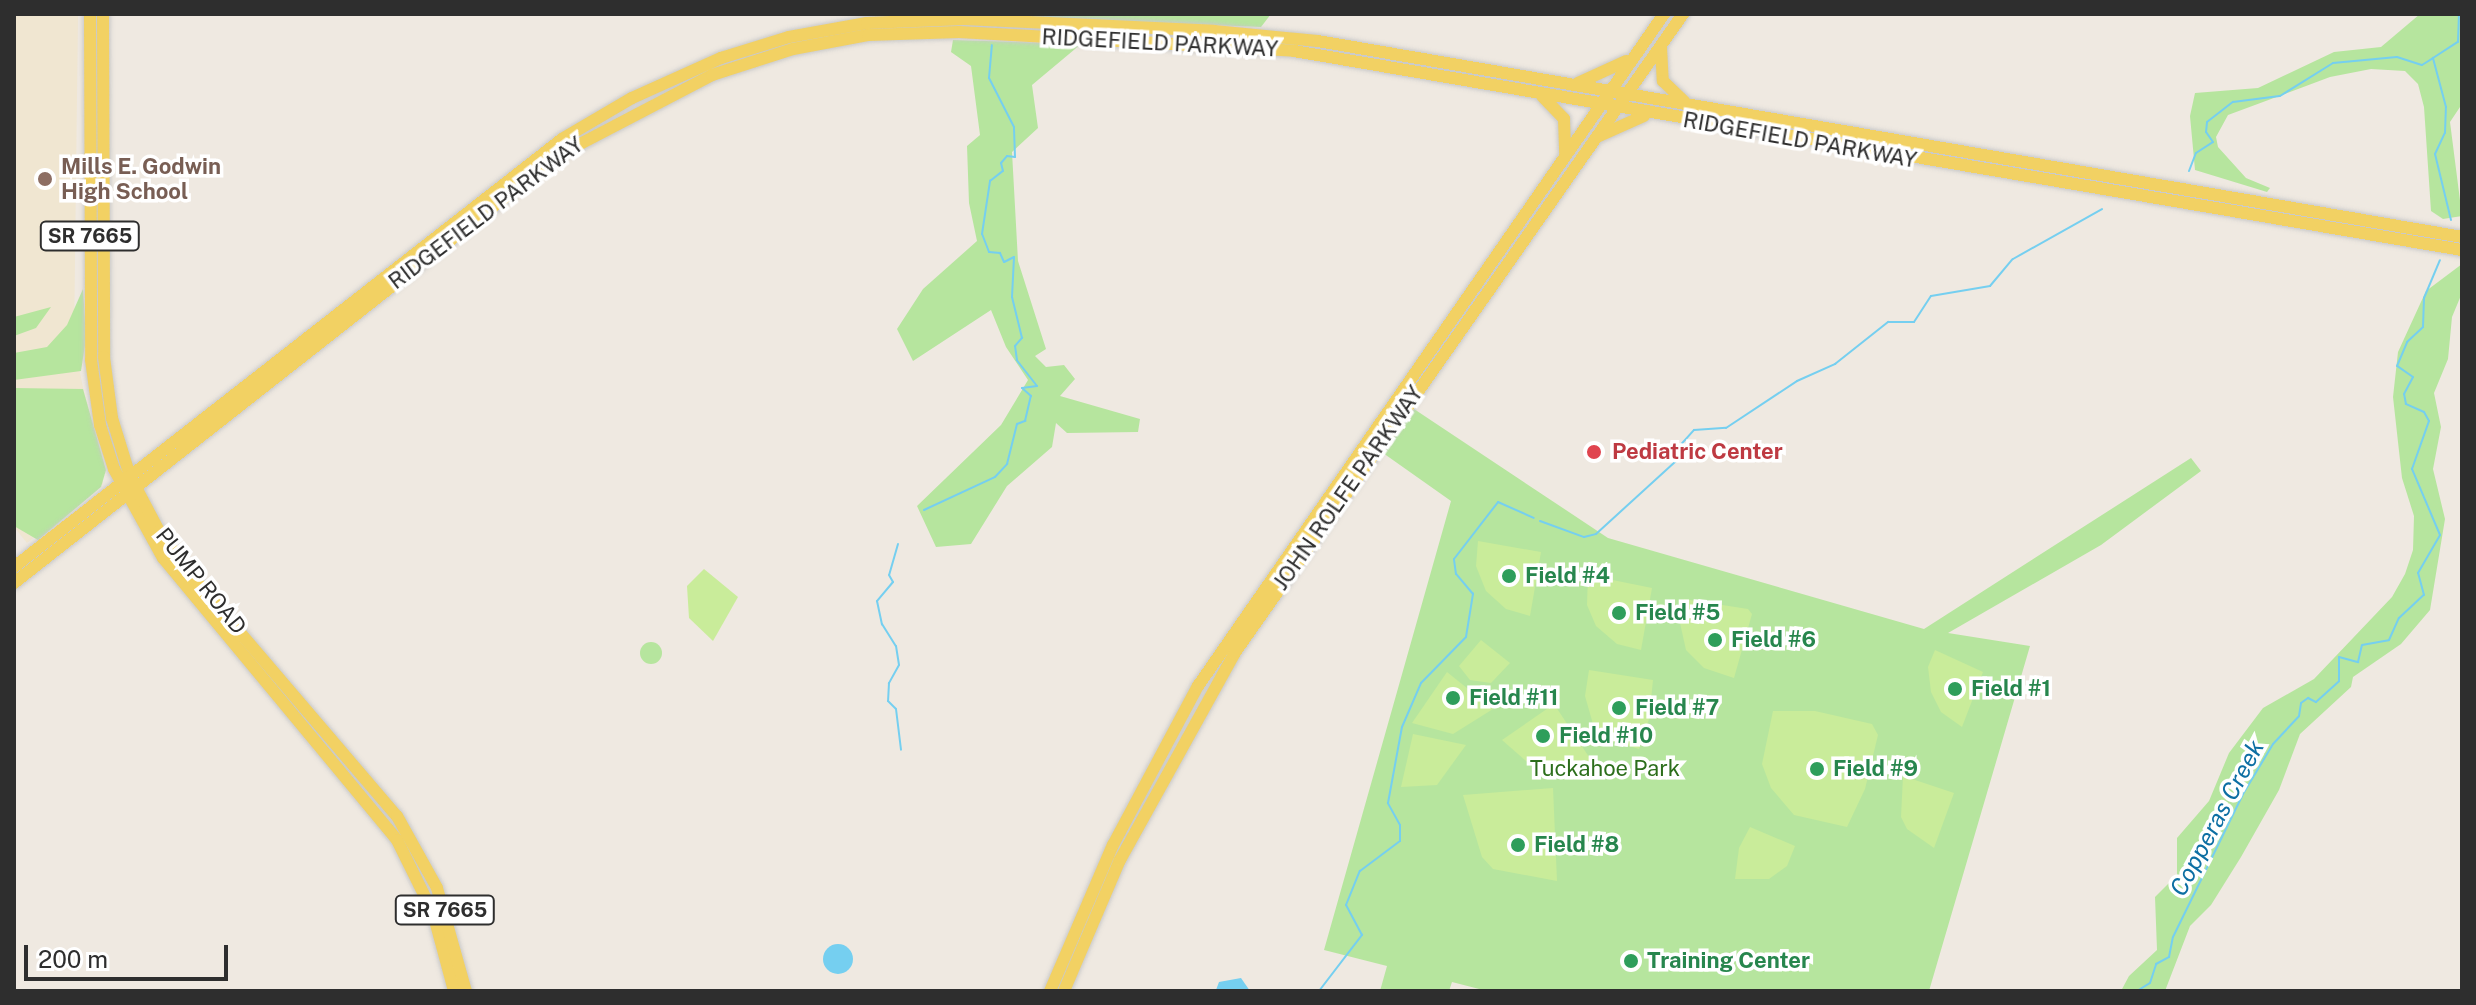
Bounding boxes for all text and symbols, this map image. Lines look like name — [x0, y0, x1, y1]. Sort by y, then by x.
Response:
street label: RIDGEFIELD PARKWAY — [1041, 24, 1279, 62]
street label: RIDGEFIELD PARKWAY — [1681, 106, 1919, 174]
street label: RIDGEFIELD PARKWAY — [383, 131, 589, 295]
place label: Mills E. Godwin High School — [61, 153, 221, 204]
marker: Mills E. Godwin High School — [36, 170, 54, 188]
road number: SR 7665 — [38, 220, 142, 252]
street label: JOHN ROLFE PARKWAY — [1267, 381, 1429, 595]
place label: Pediatric Center — [1612, 439, 1783, 465]
marker: Pediatric Center — [1583, 441, 1605, 463]
street label: PUMP ROAD — [150, 523, 252, 639]
place label: Field #4 — [1525, 563, 1610, 589]
marker: Field #4 — [1500, 567, 1518, 585]
place label: Field #5 — [1635, 600, 1720, 626]
marker: Field #5 — [1610, 604, 1628, 622]
place label: Field #6 — [1731, 627, 1816, 653]
marker: Field #6 — [1706, 631, 1724, 649]
place label: Field #1 — [1971, 676, 2051, 702]
marker: Field #1 — [1946, 680, 1964, 698]
place label: Field #11 — [1469, 685, 1558, 711]
marker: Field #11 — [1444, 689, 1462, 707]
place label: Field #7 — [1635, 695, 1719, 721]
marker: Field #7 — [1610, 699, 1628, 717]
place label: Field #10 — [1559, 723, 1653, 749]
marker: Field #10 — [1534, 727, 1552, 745]
water label: Copperas Creek — [2164, 735, 2270, 901]
park label: Tuckahoe Park — [1530, 756, 1680, 782]
place label: Field #9 — [1833, 756, 1918, 782]
marker: Field #9 — [1808, 760, 1826, 778]
place label: Field #8 — [1534, 832, 1619, 858]
marker: Field #8 — [1509, 836, 1527, 854]
road number: SR 7665 — [393, 894, 497, 926]
scale bar — [28, 929, 232, 979]
text: 200 m — [38, 945, 108, 973]
place label: Training Center — [1647, 948, 1810, 974]
marker: Training Center — [1622, 952, 1640, 970]

